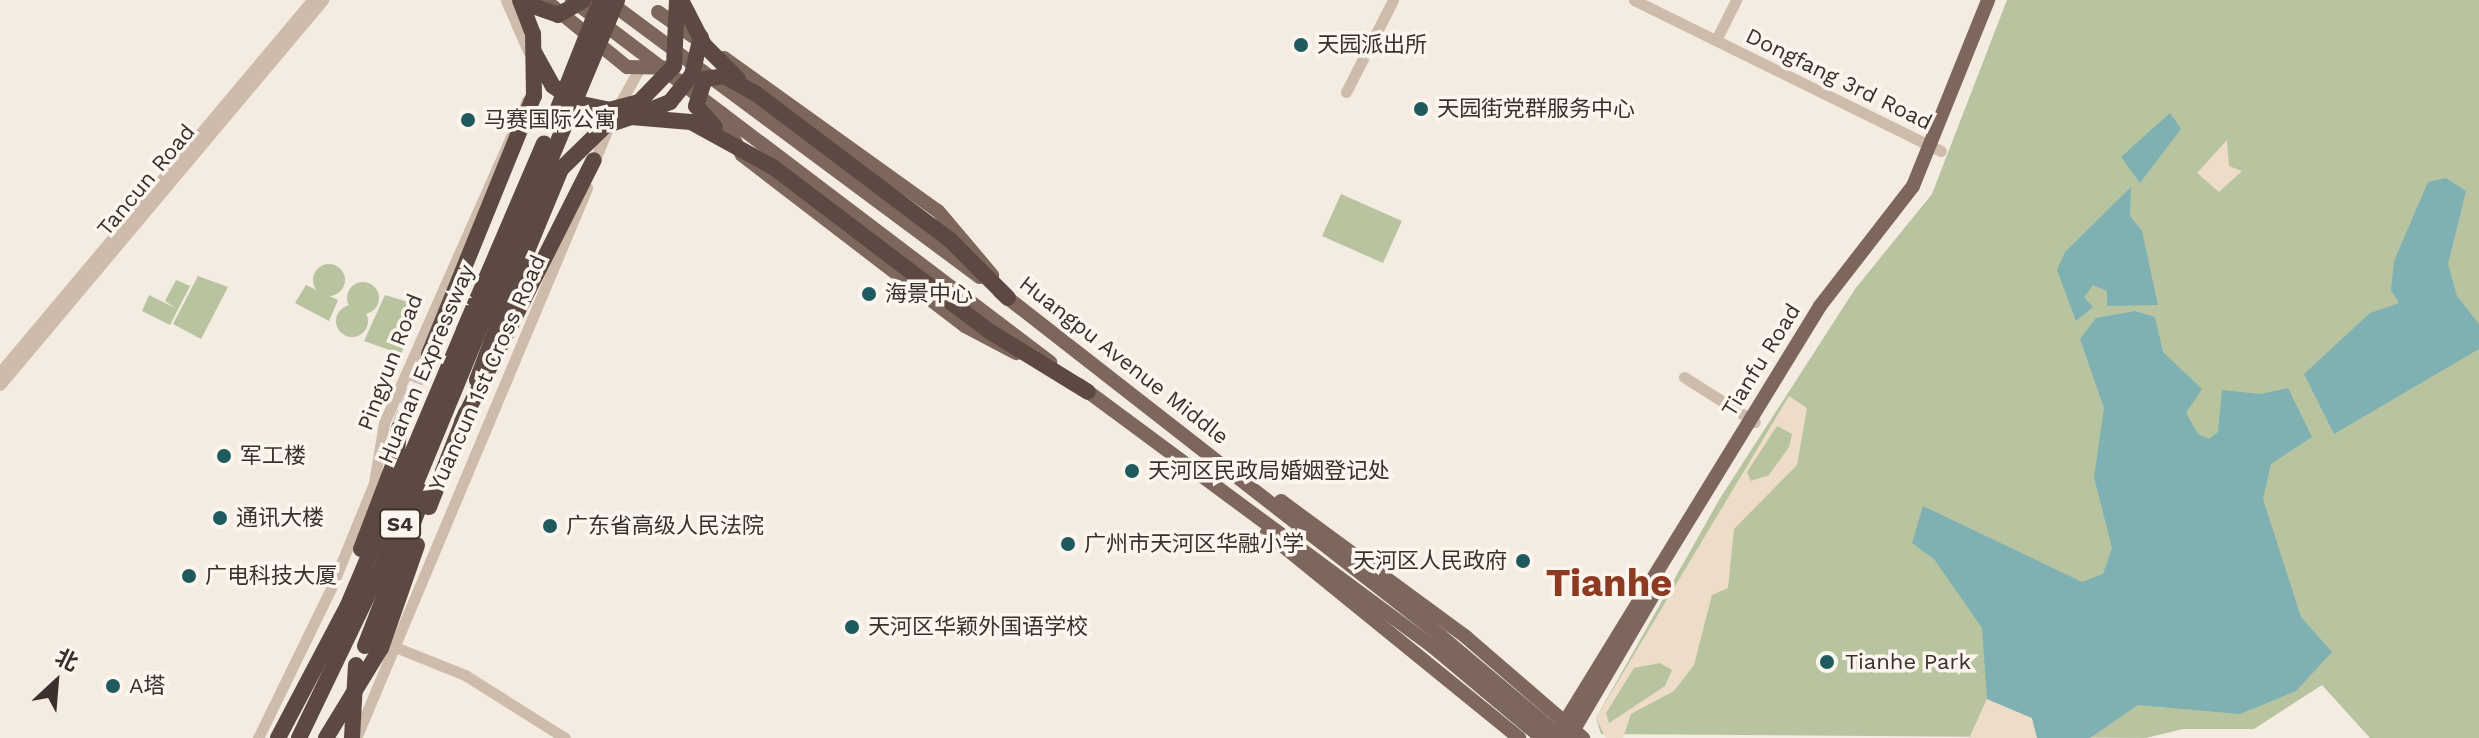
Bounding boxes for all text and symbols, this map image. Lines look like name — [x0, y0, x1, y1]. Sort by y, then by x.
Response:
street label: Dongfang 3rd Road — [1741, 22, 1937, 136]
place label: 天园派出所 — [1317, 32, 1427, 58]
marker: 天园派出所 — [1292, 36, 1310, 54]
place label: 天园街党群服务中心 — [1437, 96, 1635, 122]
marker: 天园街党群服务中心 — [1412, 100, 1430, 118]
place label: 马赛国际公寓 — [484, 107, 616, 133]
marker: 马赛国际公寓 — [459, 111, 477, 129]
street label: Tancun Road — [92, 119, 200, 241]
street label: Yuancun 1st Cross Road — [423, 251, 551, 495]
street label: Huanan Expressway — [372, 260, 480, 468]
street label: Huangpu Avenue Middle — [1014, 270, 1234, 450]
place label: 海景中心 — [885, 281, 973, 307]
marker: 海景中心 — [860, 285, 878, 303]
street label: Pingyun Road — [352, 290, 428, 434]
street label: Tianfu Road — [1716, 299, 1806, 421]
place label: 军工楼 — [240, 443, 306, 469]
marker: 军工楼 — [215, 447, 233, 465]
place label: 天河区民政局婚姻登记处 — [1148, 458, 1390, 484]
marker: 天河区民政局婚姻登记处 — [1123, 462, 1141, 480]
place label: 通讯大楼 — [236, 505, 324, 531]
road number: S4 — [378, 508, 422, 540]
marker: 通讯大楼 — [211, 509, 229, 527]
place label: 广东省高级人民法院 — [566, 513, 764, 539]
marker: 广东省高级人民法院 — [541, 517, 559, 535]
place label: 广州市天河区华融小学 — [1084, 531, 1304, 557]
marker: 广州市天河区华融小学 — [1059, 535, 1077, 553]
place label: 天河区人民政府 — [1353, 548, 1507, 574]
marker: 天河区人民政府 — [1514, 552, 1532, 570]
district label: Tianhe — [1546, 561, 1672, 607]
place label: 广电科技大厦 — [205, 563, 337, 589]
marker: 广电科技大厦 — [180, 567, 198, 585]
place label: 天河区华颖外国语学校 — [868, 614, 1088, 640]
marker: 天河区华颖外国语学校 — [843, 618, 861, 636]
north arrow — [16, 642, 96, 722]
text: 北 — [51, 644, 82, 676]
place label: Tianhe Park — [1845, 649, 1971, 675]
marker: Tianhe Park — [1816, 651, 1838, 673]
place label: A塔 — [129, 673, 166, 699]
marker: A塔 — [104, 677, 122, 695]

